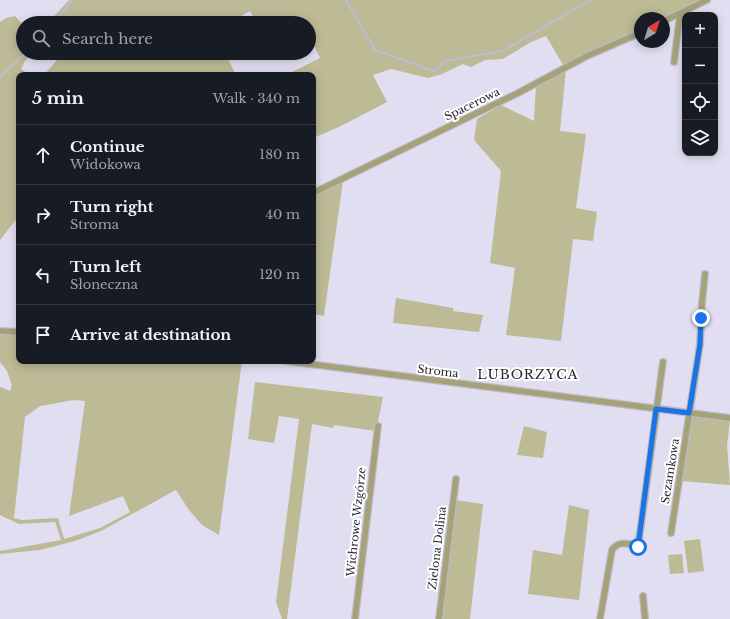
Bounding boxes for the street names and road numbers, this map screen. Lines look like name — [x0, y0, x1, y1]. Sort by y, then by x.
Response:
street label: Spacerowa — [442, 84, 503, 124]
street label: Stroma — [417, 362, 460, 381]
street label: Sezamkowa — [658, 436, 682, 505]
street label: Wichrowe Wzgórze — [343, 467, 369, 578]
street label: Zielona Dolina — [425, 505, 449, 591]

